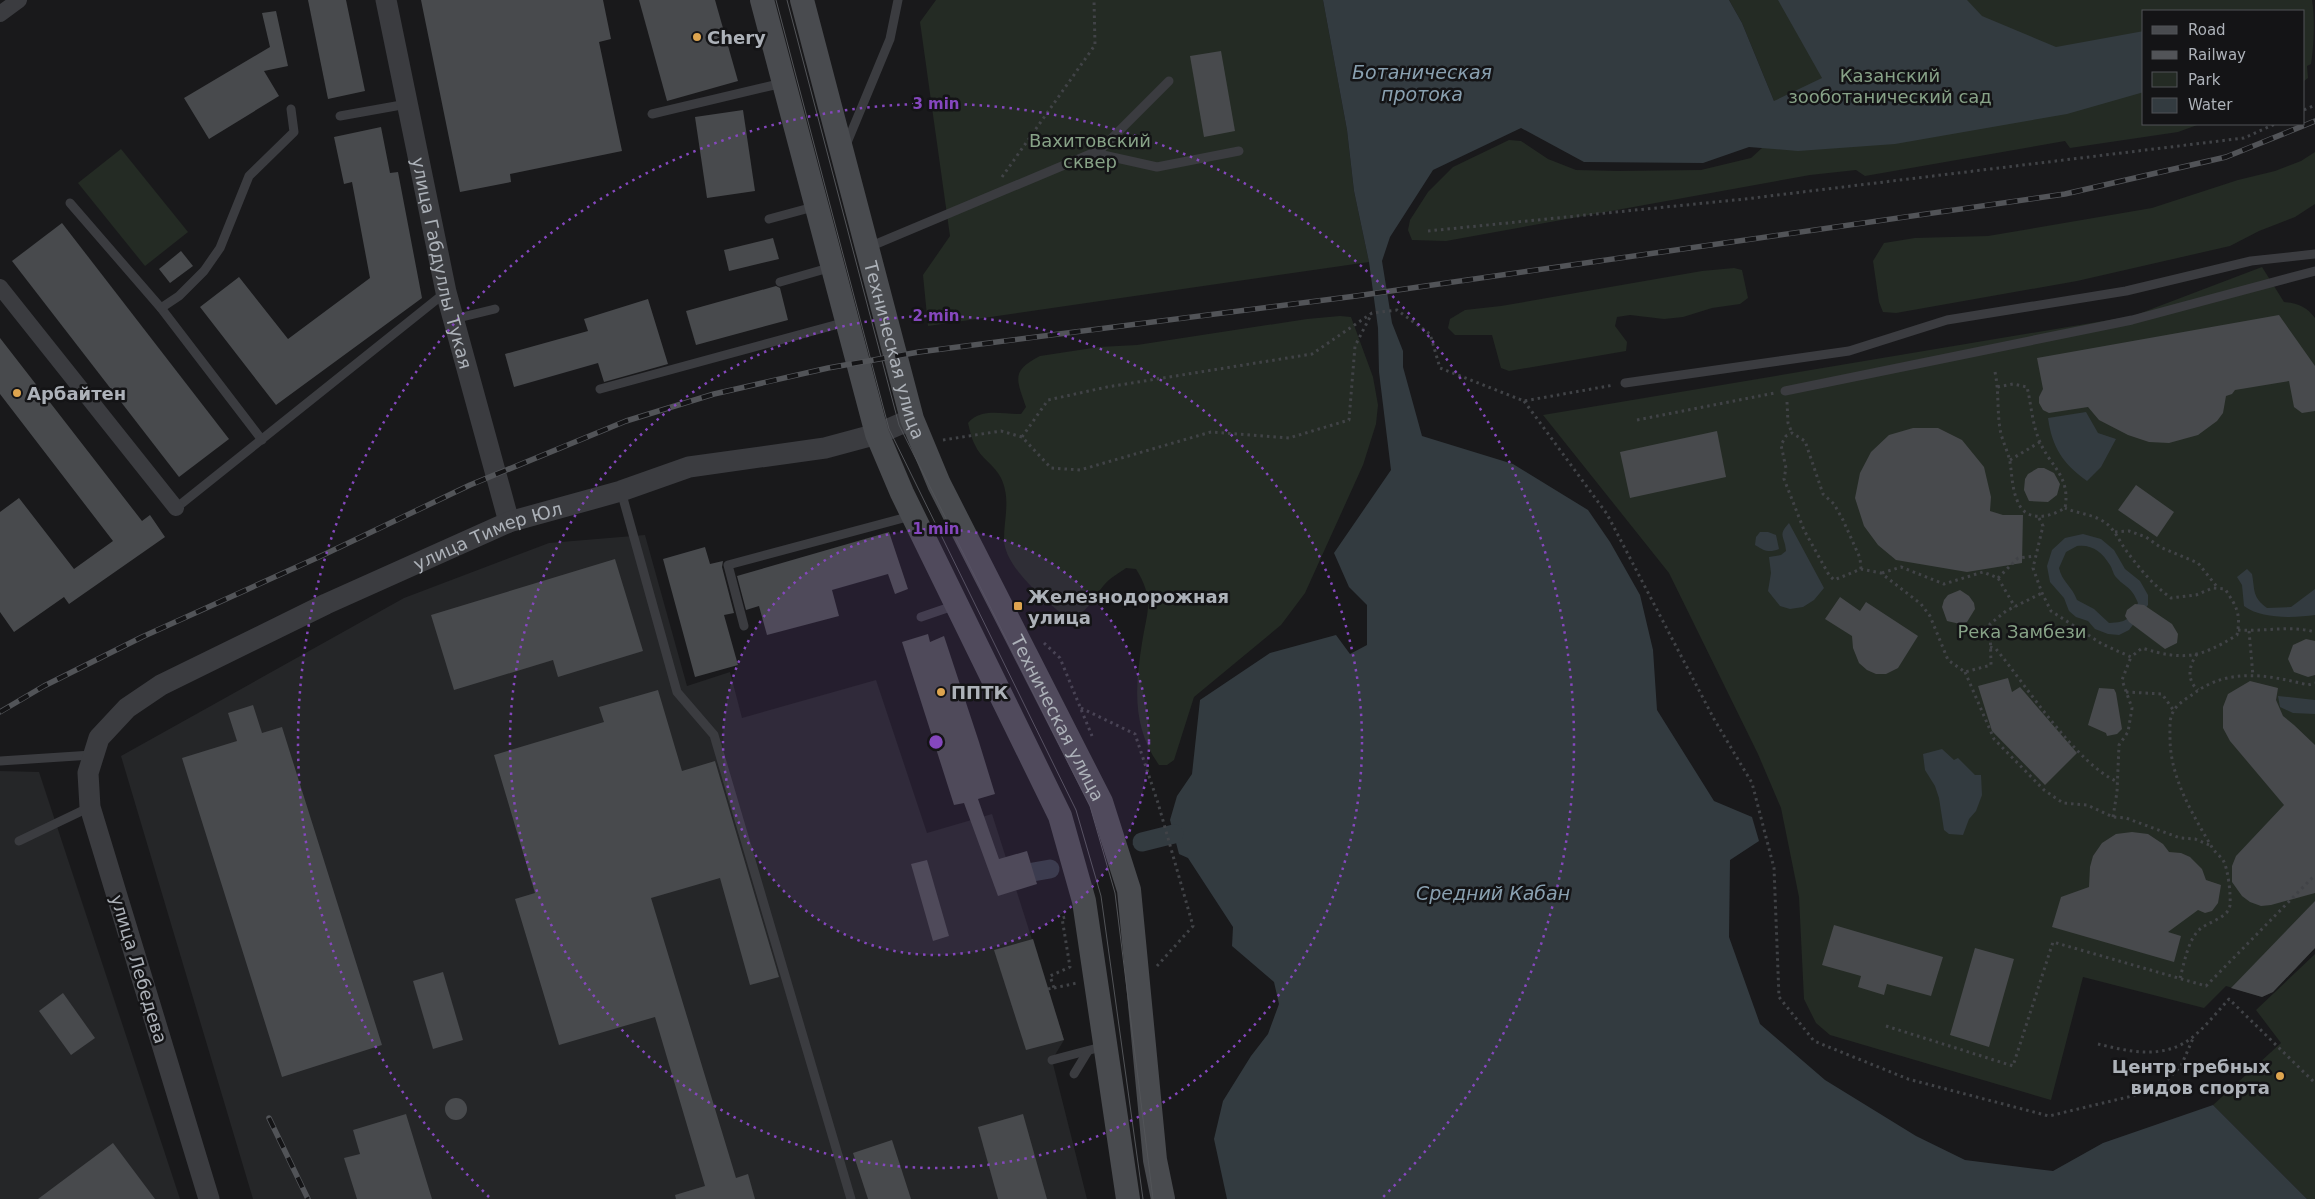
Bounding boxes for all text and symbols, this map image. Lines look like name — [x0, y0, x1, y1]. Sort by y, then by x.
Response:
legend — [2142, 10, 2305, 125]
text: Road — [2188, 21, 2226, 39]
place label: Chery — [707, 27, 766, 48]
marker: Chery — [691, 31, 703, 43]
text: Railway — [2188, 46, 2246, 64]
water label: Ботаническая протока — [1352, 61, 1492, 105]
park label: Казанский зооботанический сад — [1788, 65, 1992, 107]
text: Park — [2188, 71, 2221, 89]
text: 3 min — [912, 95, 960, 113]
text: Water — [2188, 96, 2233, 114]
park label: Вахитовский сквер — [1029, 130, 1151, 172]
street label: улица Габдуллы Тукая — [408, 155, 477, 371]
street label: Техническая улица — [860, 258, 930, 442]
text: 2 min — [912, 307, 960, 325]
place label: Арбайтен — [27, 383, 126, 404]
marker: Арбайтен — [11, 387, 23, 399]
street label: улица Тимер Юл — [410, 497, 564, 574]
text: 1 min — [912, 520, 960, 538]
place label: Железнодорожная улица — [1028, 586, 1229, 628]
marker: Железнодорожная улица — [1012, 600, 1024, 612]
park label: Река Замбези — [1957, 621, 2087, 642]
street label: Техническая улица — [1007, 630, 1109, 804]
place label: ППТК — [951, 682, 1008, 703]
marker: ППТК — [935, 686, 947, 698]
centre of rings — [927, 733, 945, 751]
water label: Средний Кабан — [1416, 882, 1570, 904]
street label: улица Лебедева — [106, 892, 172, 1046]
place label: Центр гребных видов спорта — [2112, 1056, 2270, 1098]
marker: Центр гребных видов спорта — [2274, 1070, 2286, 1082]

